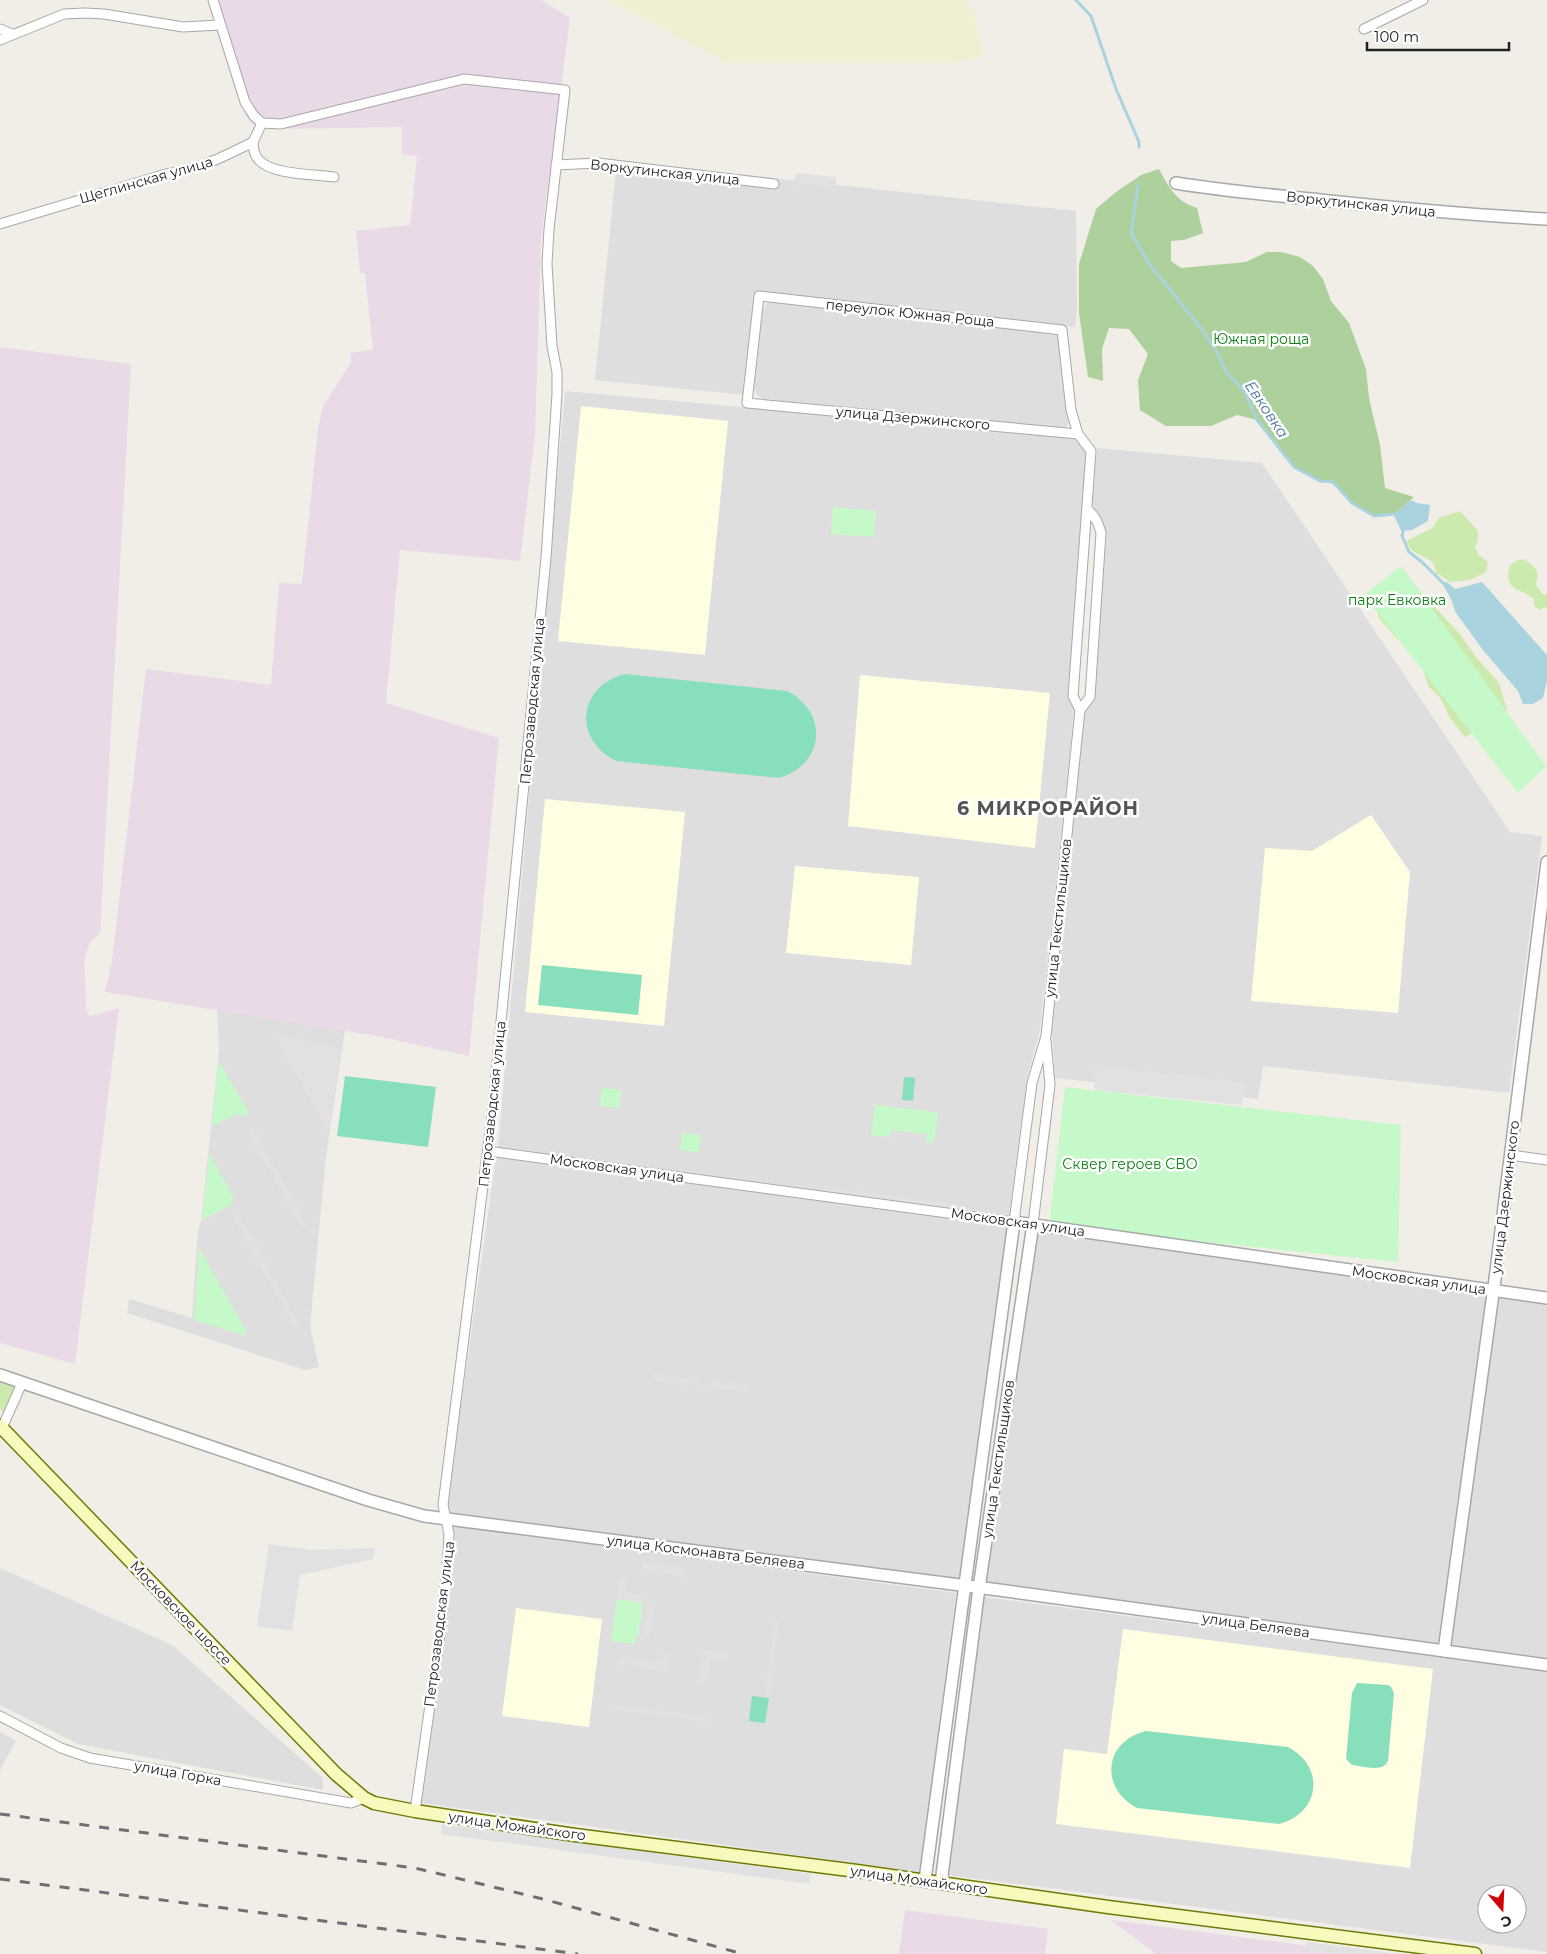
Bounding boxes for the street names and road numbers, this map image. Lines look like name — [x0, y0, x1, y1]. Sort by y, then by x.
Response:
street label: Щеглинская улица — [77, 152, 215, 208]
street label: Воркутинская улица — [589, 155, 741, 189]
street label: Воркутинская улица — [1285, 187, 1437, 221]
street label: переулок Южная Роща — [825, 295, 995, 331]
street label: улица Дзержинского — [834, 402, 991, 434]
street label: Петрозаводская улица — [516, 617, 548, 785]
street label: улица Текстильщиков — [1041, 837, 1075, 1000]
street label: Петрозаводская улица — [474, 1020, 510, 1188]
street label: улица Дзержинского — [1487, 1119, 1523, 1276]
street label: Московская улица — [549, 1150, 685, 1186]
street label: Московская улица — [950, 1204, 1086, 1240]
street label: Московская улица — [1351, 1262, 1487, 1298]
street label: улица Текстильщиков — [978, 1379, 1018, 1540]
street label: улица Космонавта Беляева — [605, 1531, 806, 1573]
street label: Петрозаводская улица — [420, 1540, 458, 1708]
street label: Московское шоссе — [126, 1557, 236, 1669]
street label: улица Беляева — [1200, 1608, 1311, 1641]
street label: улица Горка — [132, 1756, 223, 1790]
street label: улица Можайского — [446, 1807, 587, 1845]
street label: улица Можайского — [848, 1861, 989, 1899]

